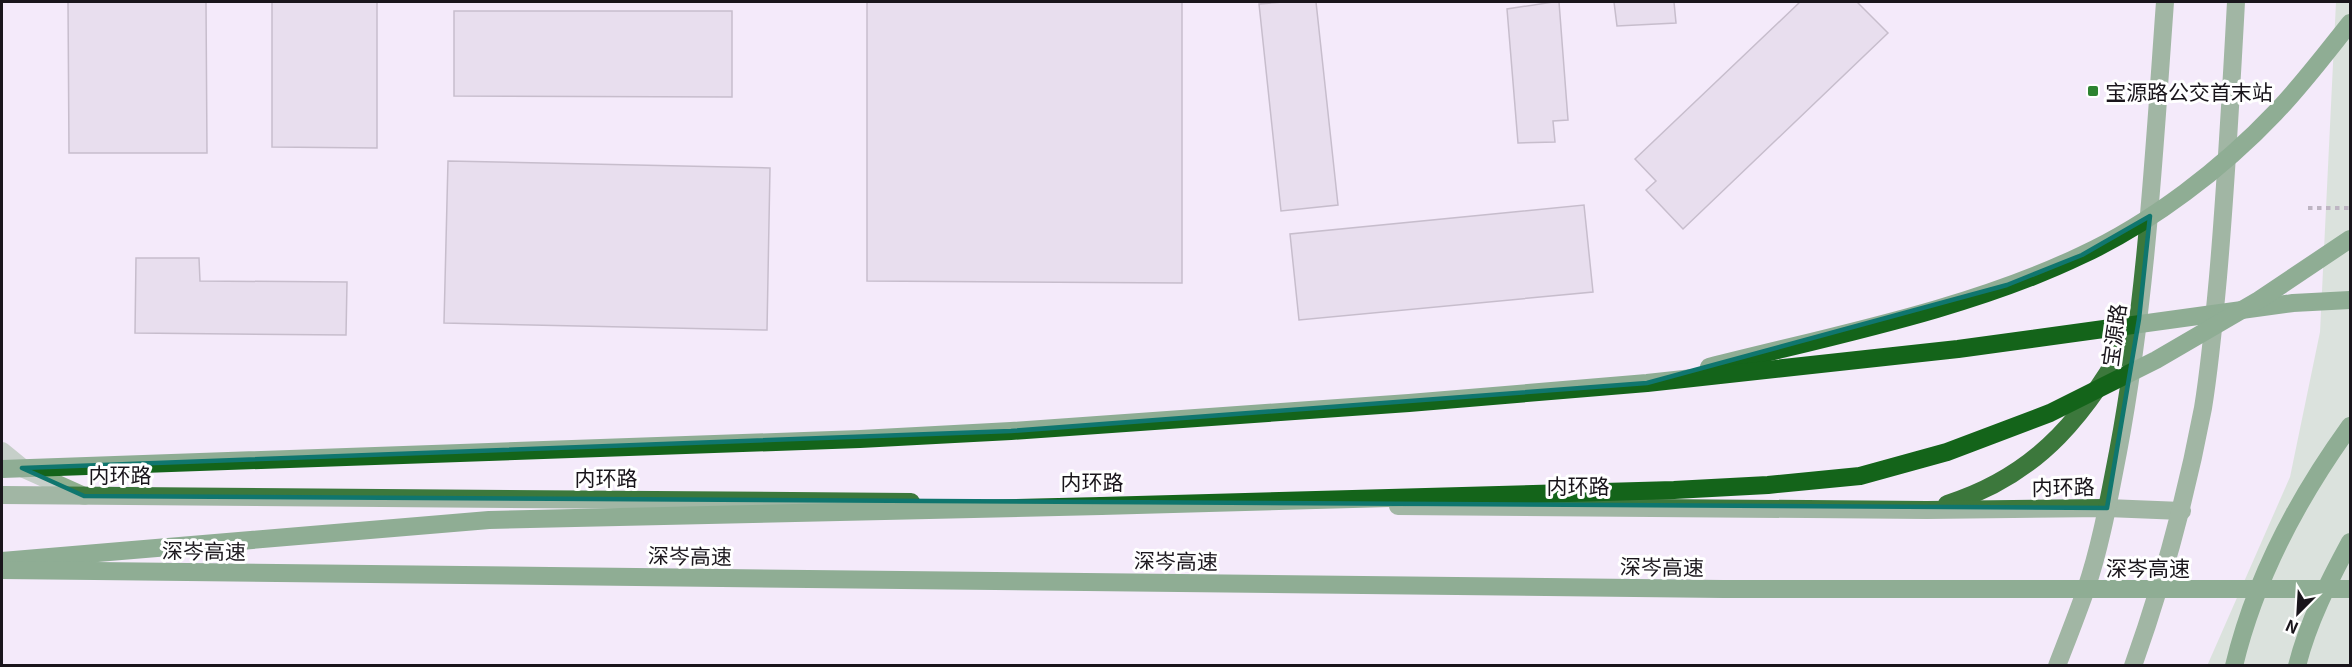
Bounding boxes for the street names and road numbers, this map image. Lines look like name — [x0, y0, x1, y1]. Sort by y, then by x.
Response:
street label: 宝源路 — [2094, 302, 2132, 368]
street label: 内环路 — [89, 459, 152, 489]
street label: 内环路 — [575, 462, 638, 492]
street label: 内环路 — [1061, 466, 1124, 496]
street label: 内环路 — [1547, 470, 1610, 500]
street label: 内环路 — [2031, 470, 2095, 502]
street label: 深岑高速 — [162, 534, 246, 566]
street label: 深岑高速 — [648, 539, 732, 571]
street label: 深岑高速 — [1134, 544, 1218, 576]
street label: 深岑高速 — [1620, 550, 1704, 582]
street label: 深岑高速 — [2106, 552, 2190, 582]

